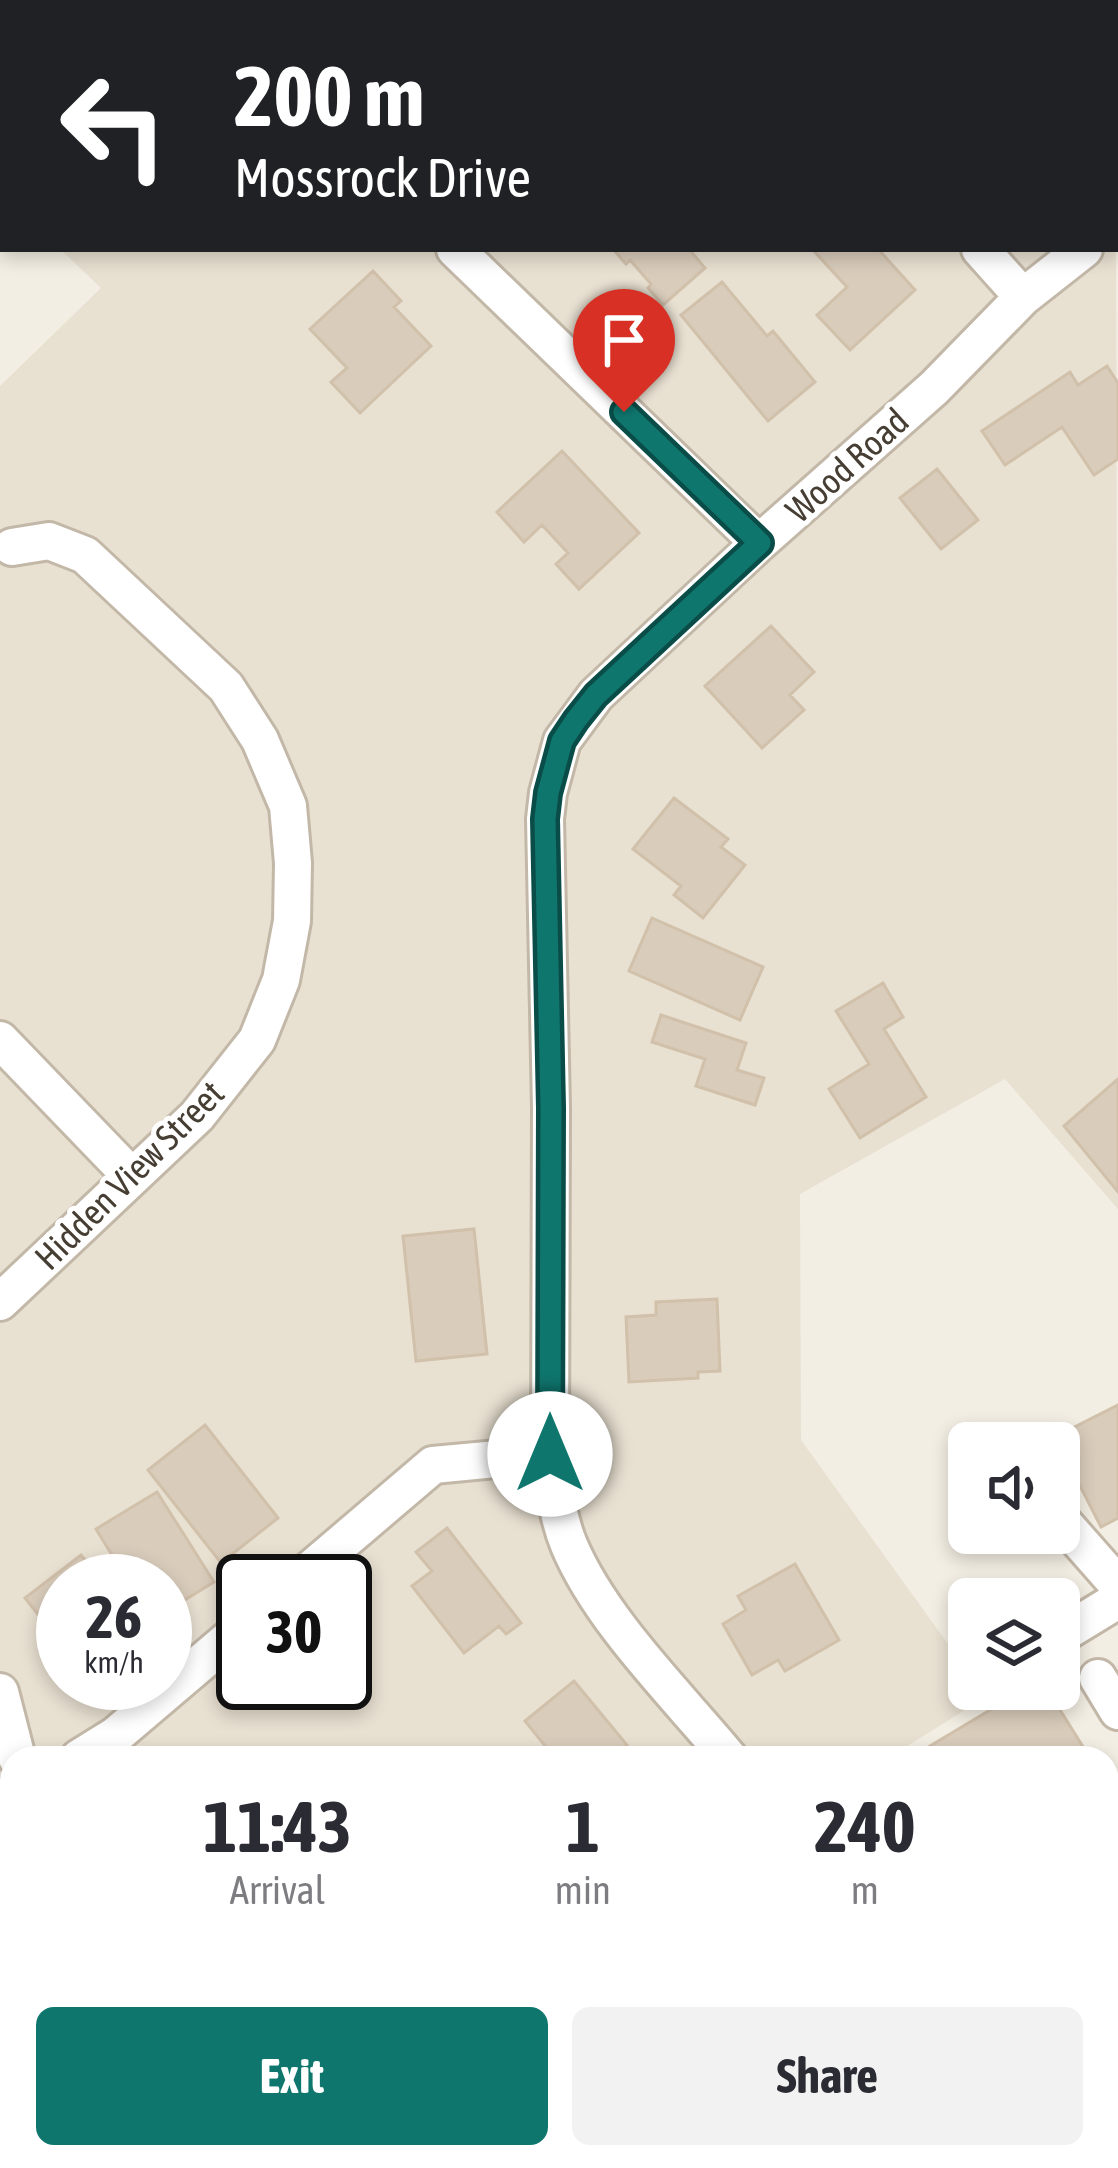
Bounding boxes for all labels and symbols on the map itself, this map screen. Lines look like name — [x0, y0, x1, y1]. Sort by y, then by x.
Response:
pin — [573, 289, 675, 412]
street label: Wood Road — [777, 399, 917, 531]
street label: Hidden View Street — [26, 1072, 232, 1278]
position arrow — [487, 1391, 613, 1517]
speed limit sign: 30 — [216, 1554, 372, 1710]

